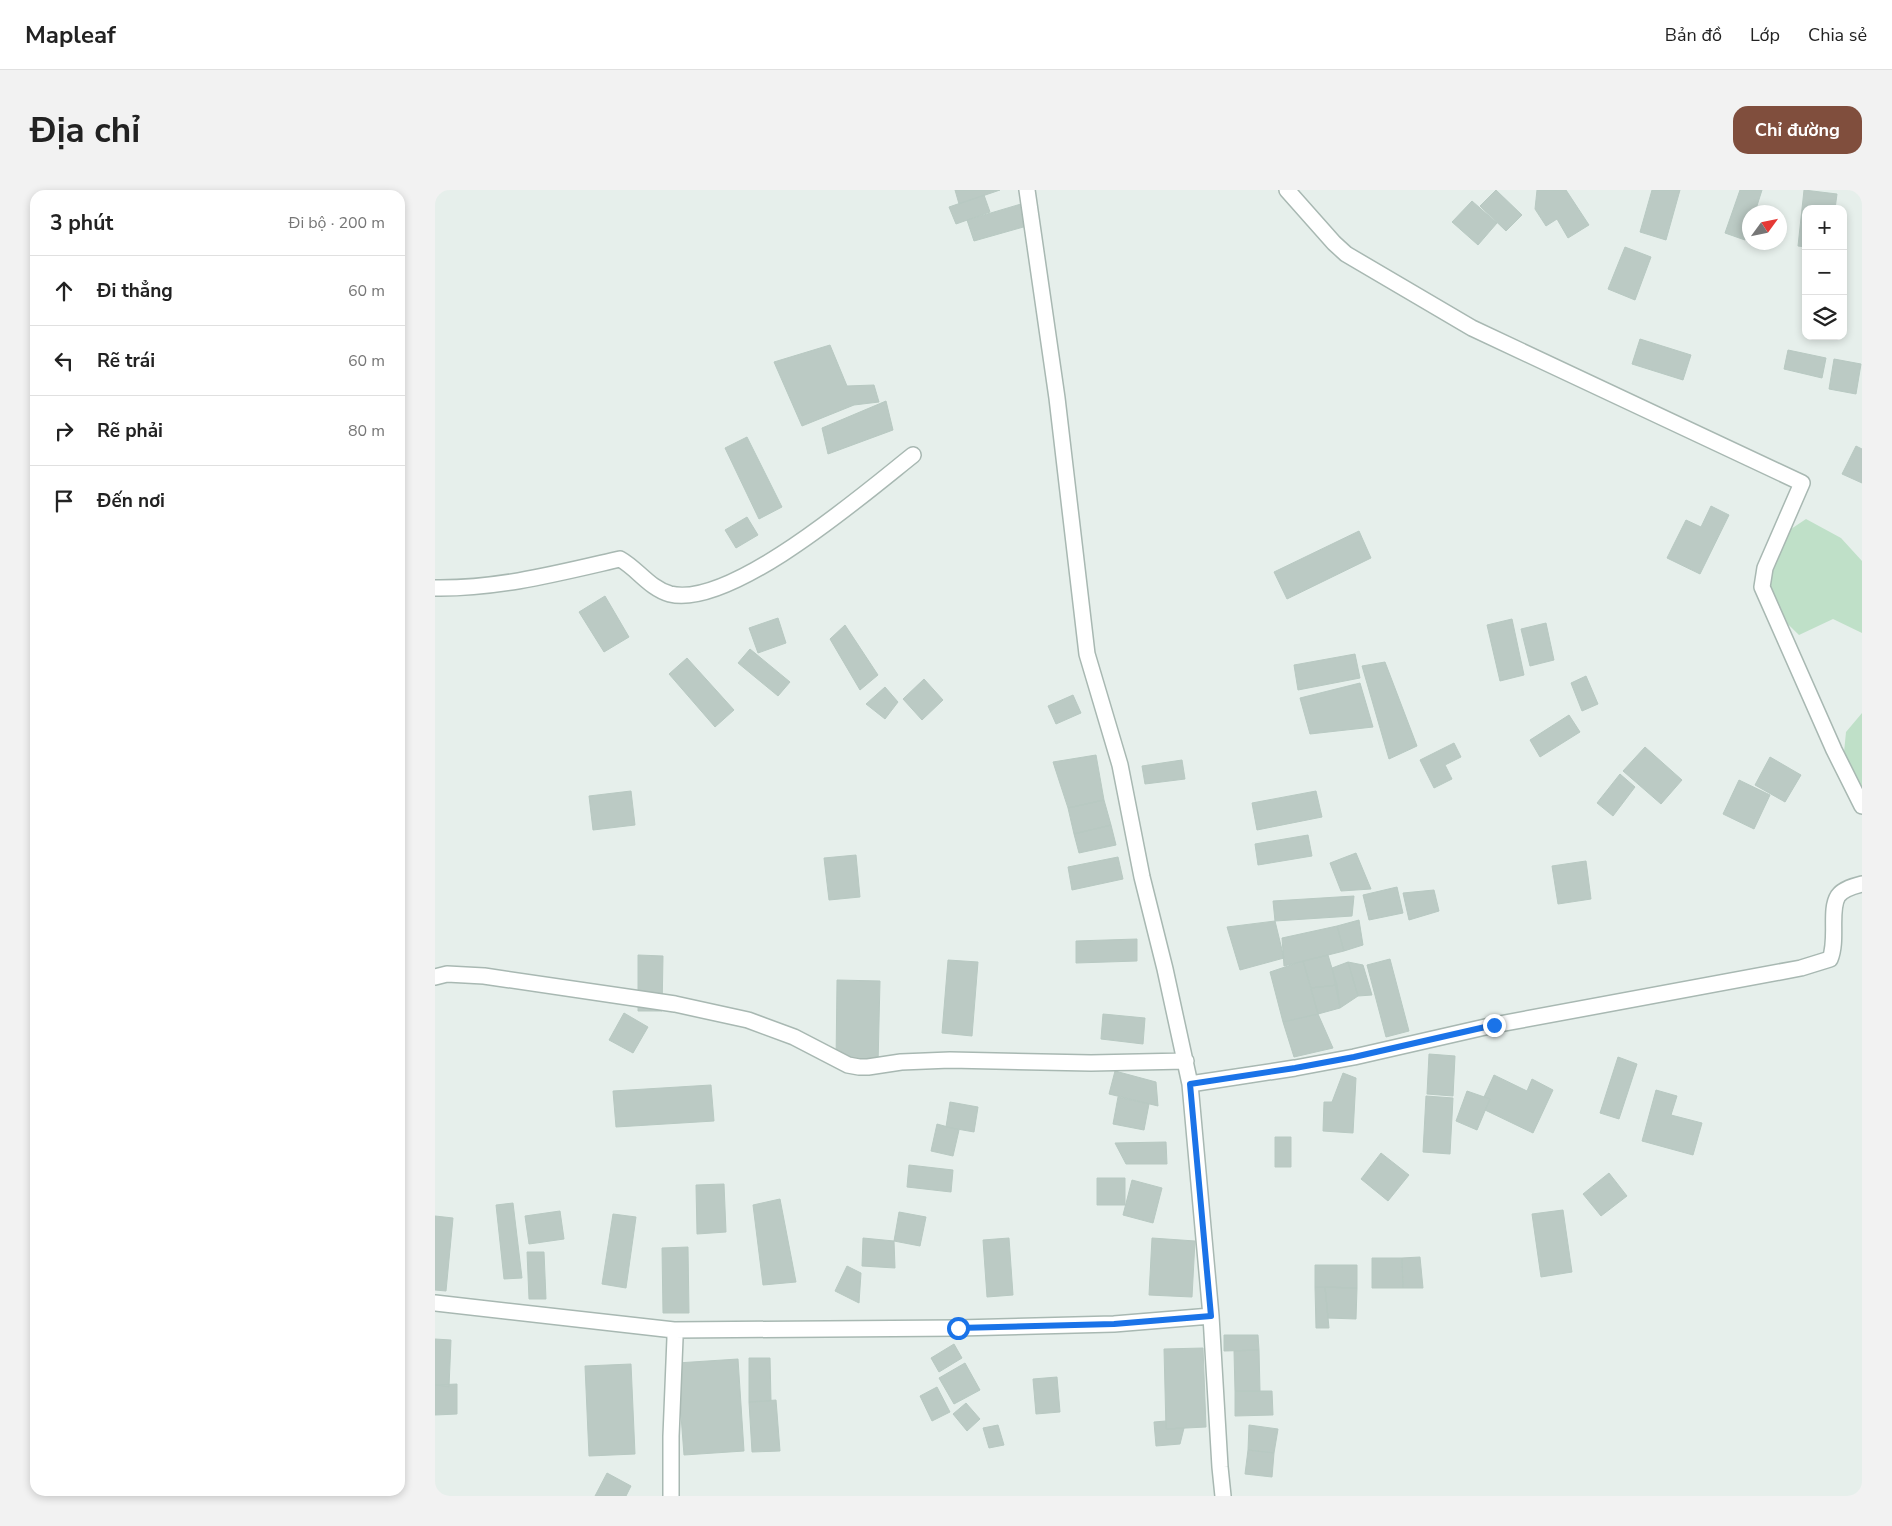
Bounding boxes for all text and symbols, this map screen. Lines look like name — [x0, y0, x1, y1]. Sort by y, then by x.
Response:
text: Mapleaf — [25, 19, 116, 51]
text: Bản đồ — [1665, 23, 1722, 47]
text: Lớp — [1750, 23, 1780, 47]
text: Chia sẻ — [1808, 23, 1867, 47]
button: Chỉ đường — [1733, 106, 1862, 154]
text: Địa chỉ — [30, 107, 140, 154]
north arrow — [1742, 205, 1787, 250]
map controls — [1802, 205, 1847, 340]
button: + — [1802, 205, 1847, 250]
text: 3 phút — [50, 209, 113, 237]
text: Đi bộ · 200 m — [289, 212, 385, 234]
button: − — [1802, 250, 1847, 295]
icon: ahead — [50, 277, 78, 305]
text: Đi thẳng — [97, 278, 173, 304]
text: 60 m — [348, 280, 385, 302]
button: layers — [1802, 295, 1847, 340]
icon: left — [50, 347, 78, 375]
text: Rẽ trái — [97, 348, 155, 374]
text: 60 m — [348, 350, 385, 372]
icon: right — [50, 417, 78, 445]
text: Rẽ phải — [97, 418, 163, 444]
text: 80 m — [348, 420, 385, 442]
icon: arrive — [50, 487, 78, 515]
text: Đến nơi — [97, 488, 165, 514]
route end — [1483, 1014, 1506, 1037]
route start — [947, 1317, 970, 1340]

